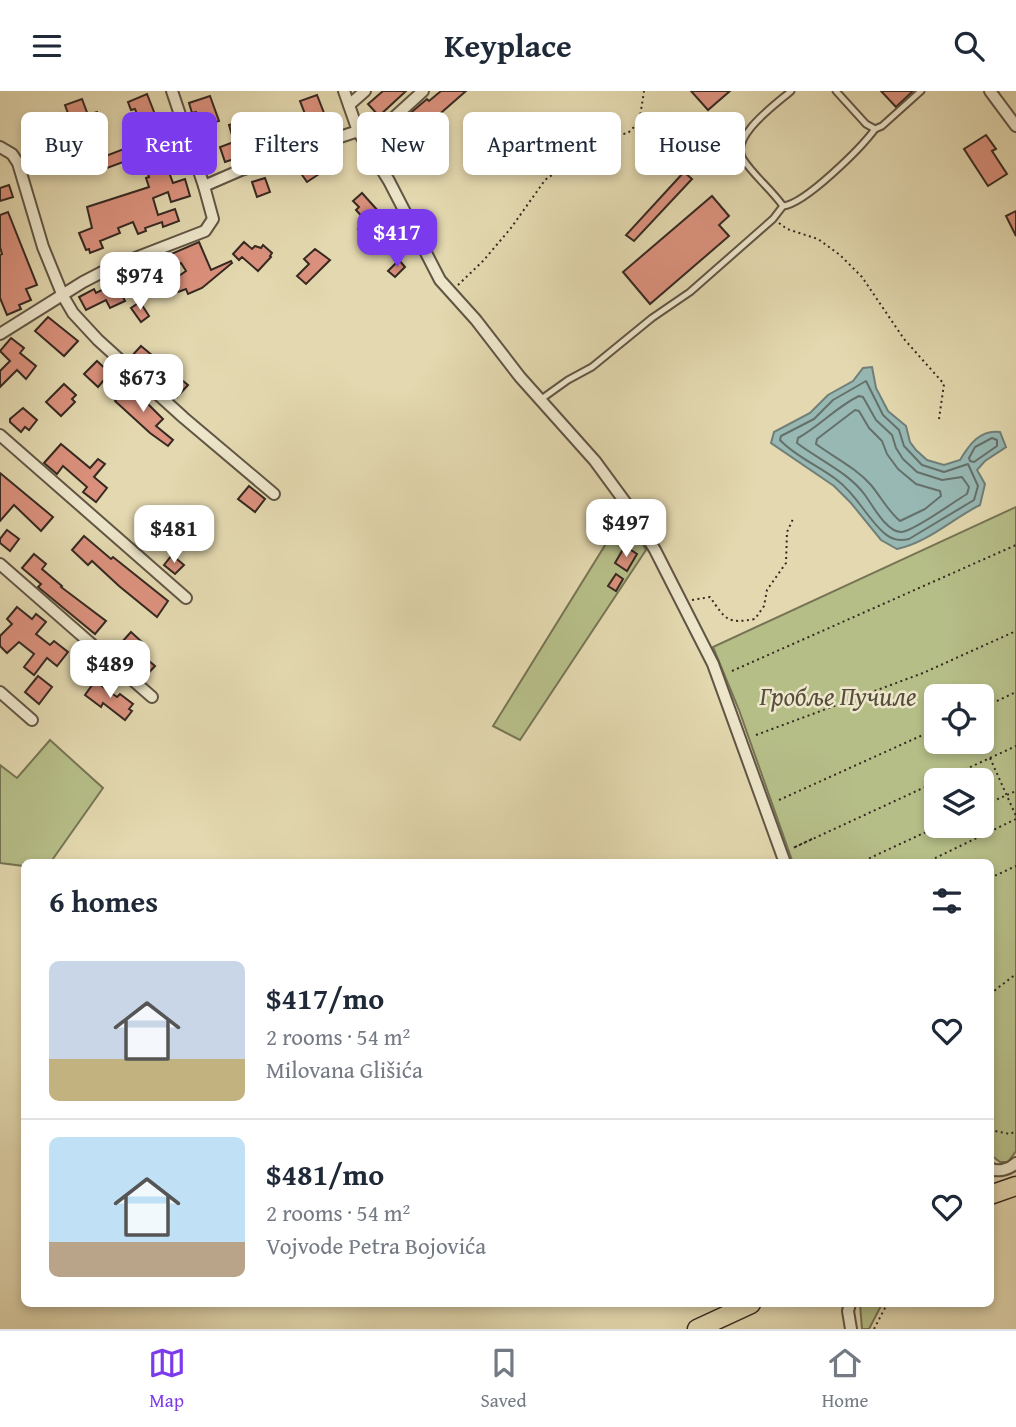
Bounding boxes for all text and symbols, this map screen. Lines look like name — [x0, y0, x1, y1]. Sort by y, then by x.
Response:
text: Keyplace — [444, 22, 572, 69]
icon: menu — [28, 27, 66, 65]
icon: search — [950, 27, 988, 65]
chip: Buy — [21, 112, 108, 175]
chip: Rent — [122, 112, 217, 175]
chip: Filters — [231, 112, 343, 175]
chip: New — [357, 112, 449, 175]
chip: Apartment — [463, 112, 621, 175]
chip: House — [635, 112, 745, 175]
pin: $417 — [356, 209, 438, 269]
text: $417 — [373, 215, 421, 248]
pin: $974 — [99, 253, 181, 312]
text: $974 — [116, 258, 164, 291]
pin: $673 — [102, 355, 184, 414]
text: $673 — [119, 360, 167, 393]
pin: $497 — [585, 499, 667, 559]
pin: $481 — [133, 505, 215, 565]
text: $497 — [602, 505, 650, 538]
text: $481 — [150, 511, 198, 544]
pin: $489 — [69, 641, 151, 700]
text: $489 — [86, 646, 134, 679]
park label: Гробље Пучиле — [759, 676, 916, 715]
map controls — [924, 684, 994, 838]
button: locate — [924, 684, 994, 754]
button: layers — [924, 768, 994, 838]
text: 6 homes — [49, 879, 158, 923]
icon: filters — [928, 882, 966, 920]
text: $417/mo — [266, 976, 384, 1020]
icon: home — [105, 989, 189, 1073]
icon: heart — [928, 1012, 966, 1050]
text: 2 rooms · 54 m² — [266, 1020, 410, 1053]
text: Milovana Glišića — [266, 1053, 423, 1086]
text: $481/mo — [266, 1152, 384, 1196]
icon: home — [105, 1165, 189, 1249]
icon: heart — [928, 1188, 966, 1226]
text: 2 rooms · 54 m² — [266, 1196, 410, 1229]
text: Vojvode Petra Bojovića — [266, 1229, 486, 1262]
tab: Map — [148, 1344, 186, 1414]
tab: Saved — [481, 1344, 527, 1414]
tab: Home — [822, 1344, 868, 1414]

